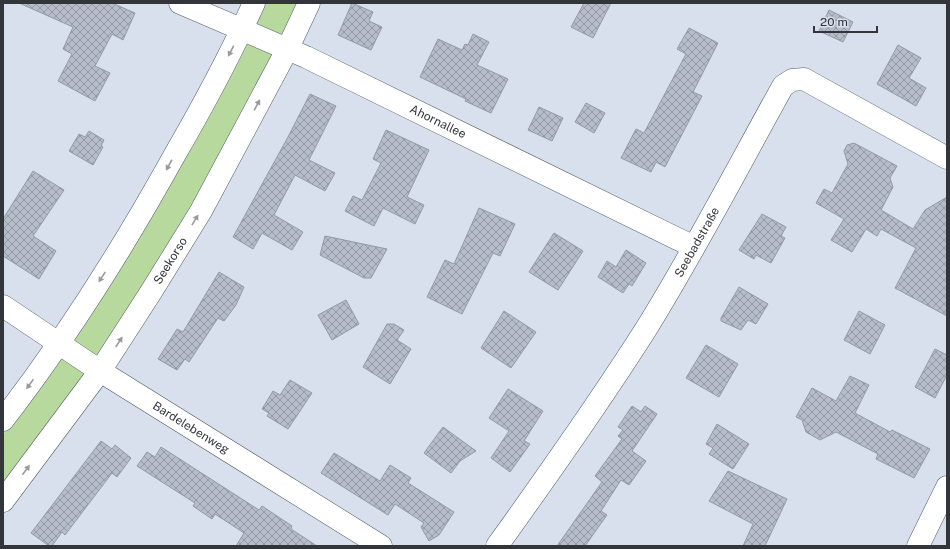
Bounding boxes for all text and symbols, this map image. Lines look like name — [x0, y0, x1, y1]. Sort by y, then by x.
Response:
scale bar — [814, 8, 877, 34]
text: 20 m — [820, 15, 848, 29]
one-way arrow — [228, 45, 234, 57]
one-way arrow — [254, 100, 261, 111]
street label: Ahornallee — [408, 102, 469, 141]
one-way arrow — [166, 159, 173, 171]
street label: Seebadstraße — [672, 204, 722, 280]
one-way arrow — [192, 214, 199, 226]
street label: Seekorso — [151, 235, 190, 287]
one-way arrow — [99, 271, 106, 283]
one-way arrow — [115, 337, 123, 347]
one-way arrow — [26, 379, 34, 390]
street label: Bardelebenweg — [150, 399, 232, 457]
one-way arrow — [22, 464, 30, 475]

